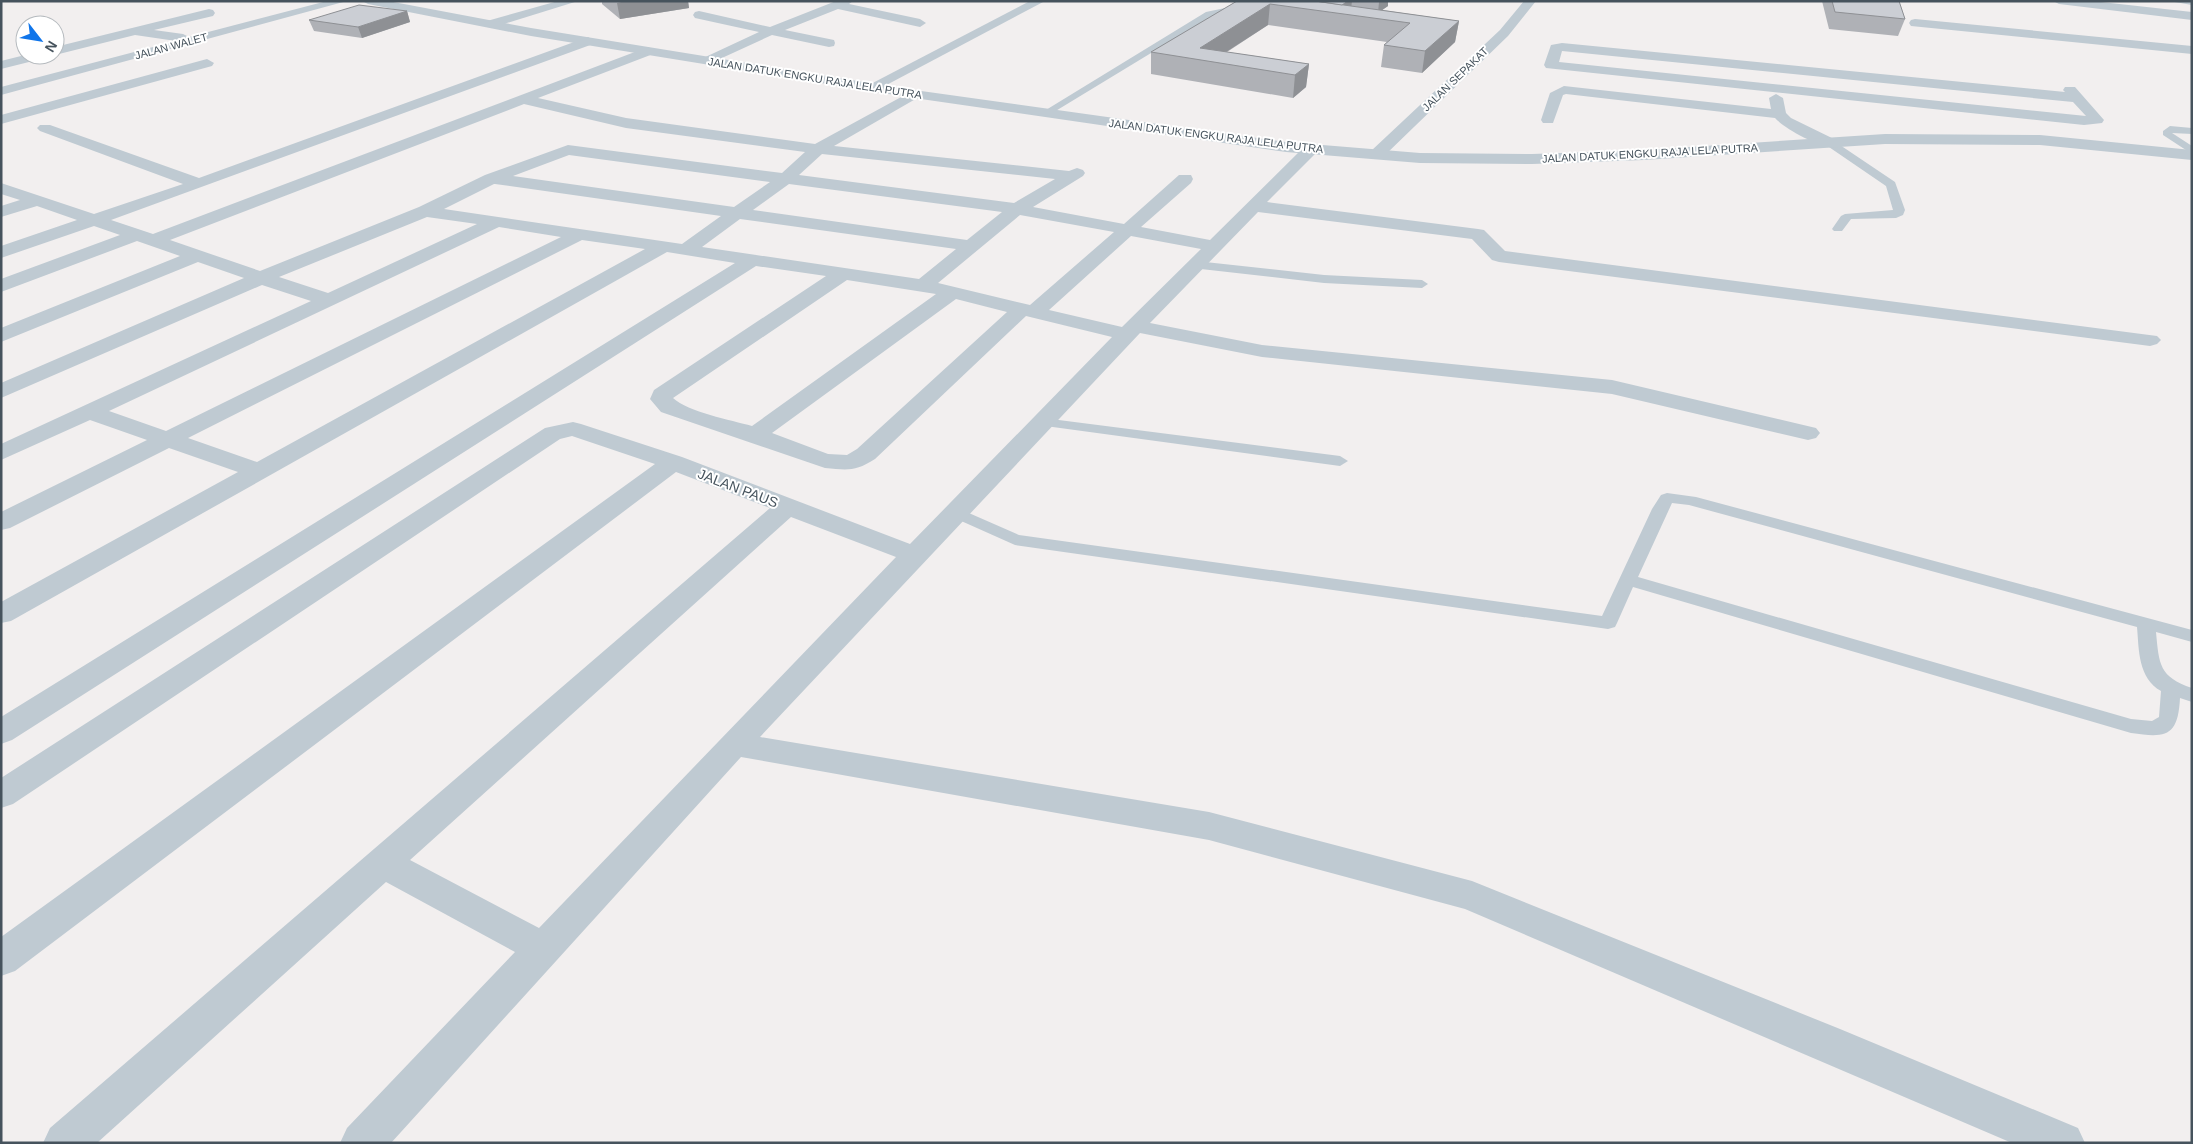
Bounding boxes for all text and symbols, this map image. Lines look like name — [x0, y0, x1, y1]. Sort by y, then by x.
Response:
north arrow — [15, 15, 65, 65]
street label: JALAN WALET — [133, 30, 209, 61]
text: N — [42, 38, 61, 55]
street label: JALAN SEPAKAT — [1420, 44, 1490, 113]
street label: JALAN DATUK ENGKU RAJA LELA PUTRA — [707, 55, 923, 101]
street label: JALAN DATUK ENGKU RAJA LELA PUTRA — [1108, 117, 1325, 155]
street label: JALAN DATUK ENGKU RAJA LELA PUTRA — [1542, 141, 1759, 165]
street label: JALAN PAUS — [696, 465, 780, 511]

